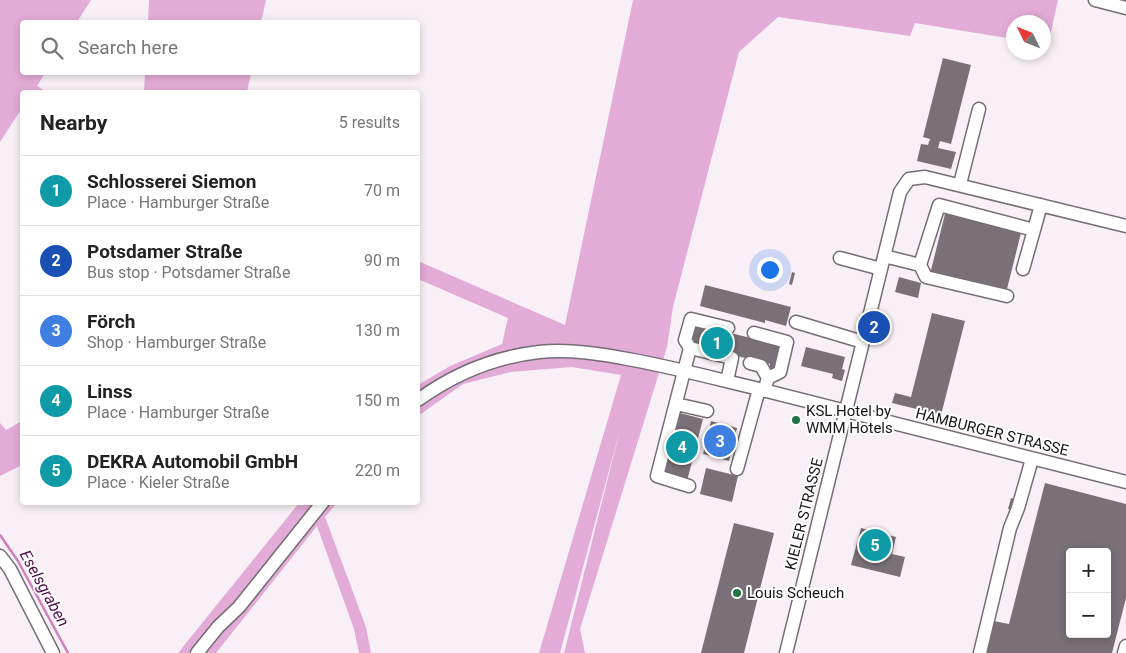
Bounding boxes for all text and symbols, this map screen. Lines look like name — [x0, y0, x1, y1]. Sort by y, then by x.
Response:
north arrow — [1006, 15, 1051, 60]
search box — [20, 20, 420, 75]
icon: search — [38, 34, 66, 62]
text: Search here — [78, 36, 178, 59]
text: Nearby — [40, 111, 107, 135]
text: 5 results — [339, 113, 400, 132]
text: Schlosserei Siemon — [87, 170, 256, 193]
text: 1 — [51, 181, 61, 200]
text: 70 m — [364, 181, 400, 200]
text: Place · Hamburger Straße — [87, 193, 269, 212]
text: Potsdamer Straße — [87, 240, 243, 263]
text: 2 — [51, 251, 61, 270]
text: 90 m — [364, 251, 400, 270]
your location — [757, 257, 783, 283]
text: Bus stop · Potsdamer Straße — [87, 263, 290, 282]
pin: 2 — [858, 308, 890, 346]
text: Förch — [87, 310, 135, 333]
text: 3 — [51, 321, 61, 340]
text: 130 m — [355, 321, 400, 340]
pin: 1 — [701, 324, 733, 362]
text: Shop · Hamburger Straße — [87, 333, 266, 352]
text: Linss — [87, 380, 132, 403]
text: 4 — [51, 391, 61, 410]
text: 150 m — [355, 391, 400, 410]
place label: KSL Hotel by WMM Hotels — [806, 402, 893, 437]
text: Place · Hamburger Straße — [87, 403, 269, 422]
street label: HAMBURGER STRASSE — [914, 404, 1071, 460]
marker: KSL Hotel by WMM Hotels — [790, 414, 802, 426]
pin: 3 — [704, 422, 736, 460]
pin: 4 — [666, 428, 698, 466]
text: DEKRA Automobil GmbH — [87, 450, 298, 473]
street label: KIELER STRASSE — [781, 456, 827, 572]
text: 5 — [51, 461, 61, 480]
text: 220 m — [355, 461, 400, 480]
text: Place · Kieler Straße — [87, 473, 229, 492]
pin: 5 — [859, 526, 891, 564]
water label: Eselsgraben — [16, 547, 73, 630]
map controls — [1066, 548, 1111, 638]
button: + — [1066, 548, 1111, 593]
place label: Louis Scheuch — [747, 584, 844, 602]
marker: Louis Scheuch — [731, 587, 743, 599]
button: − — [1066, 593, 1111, 638]

